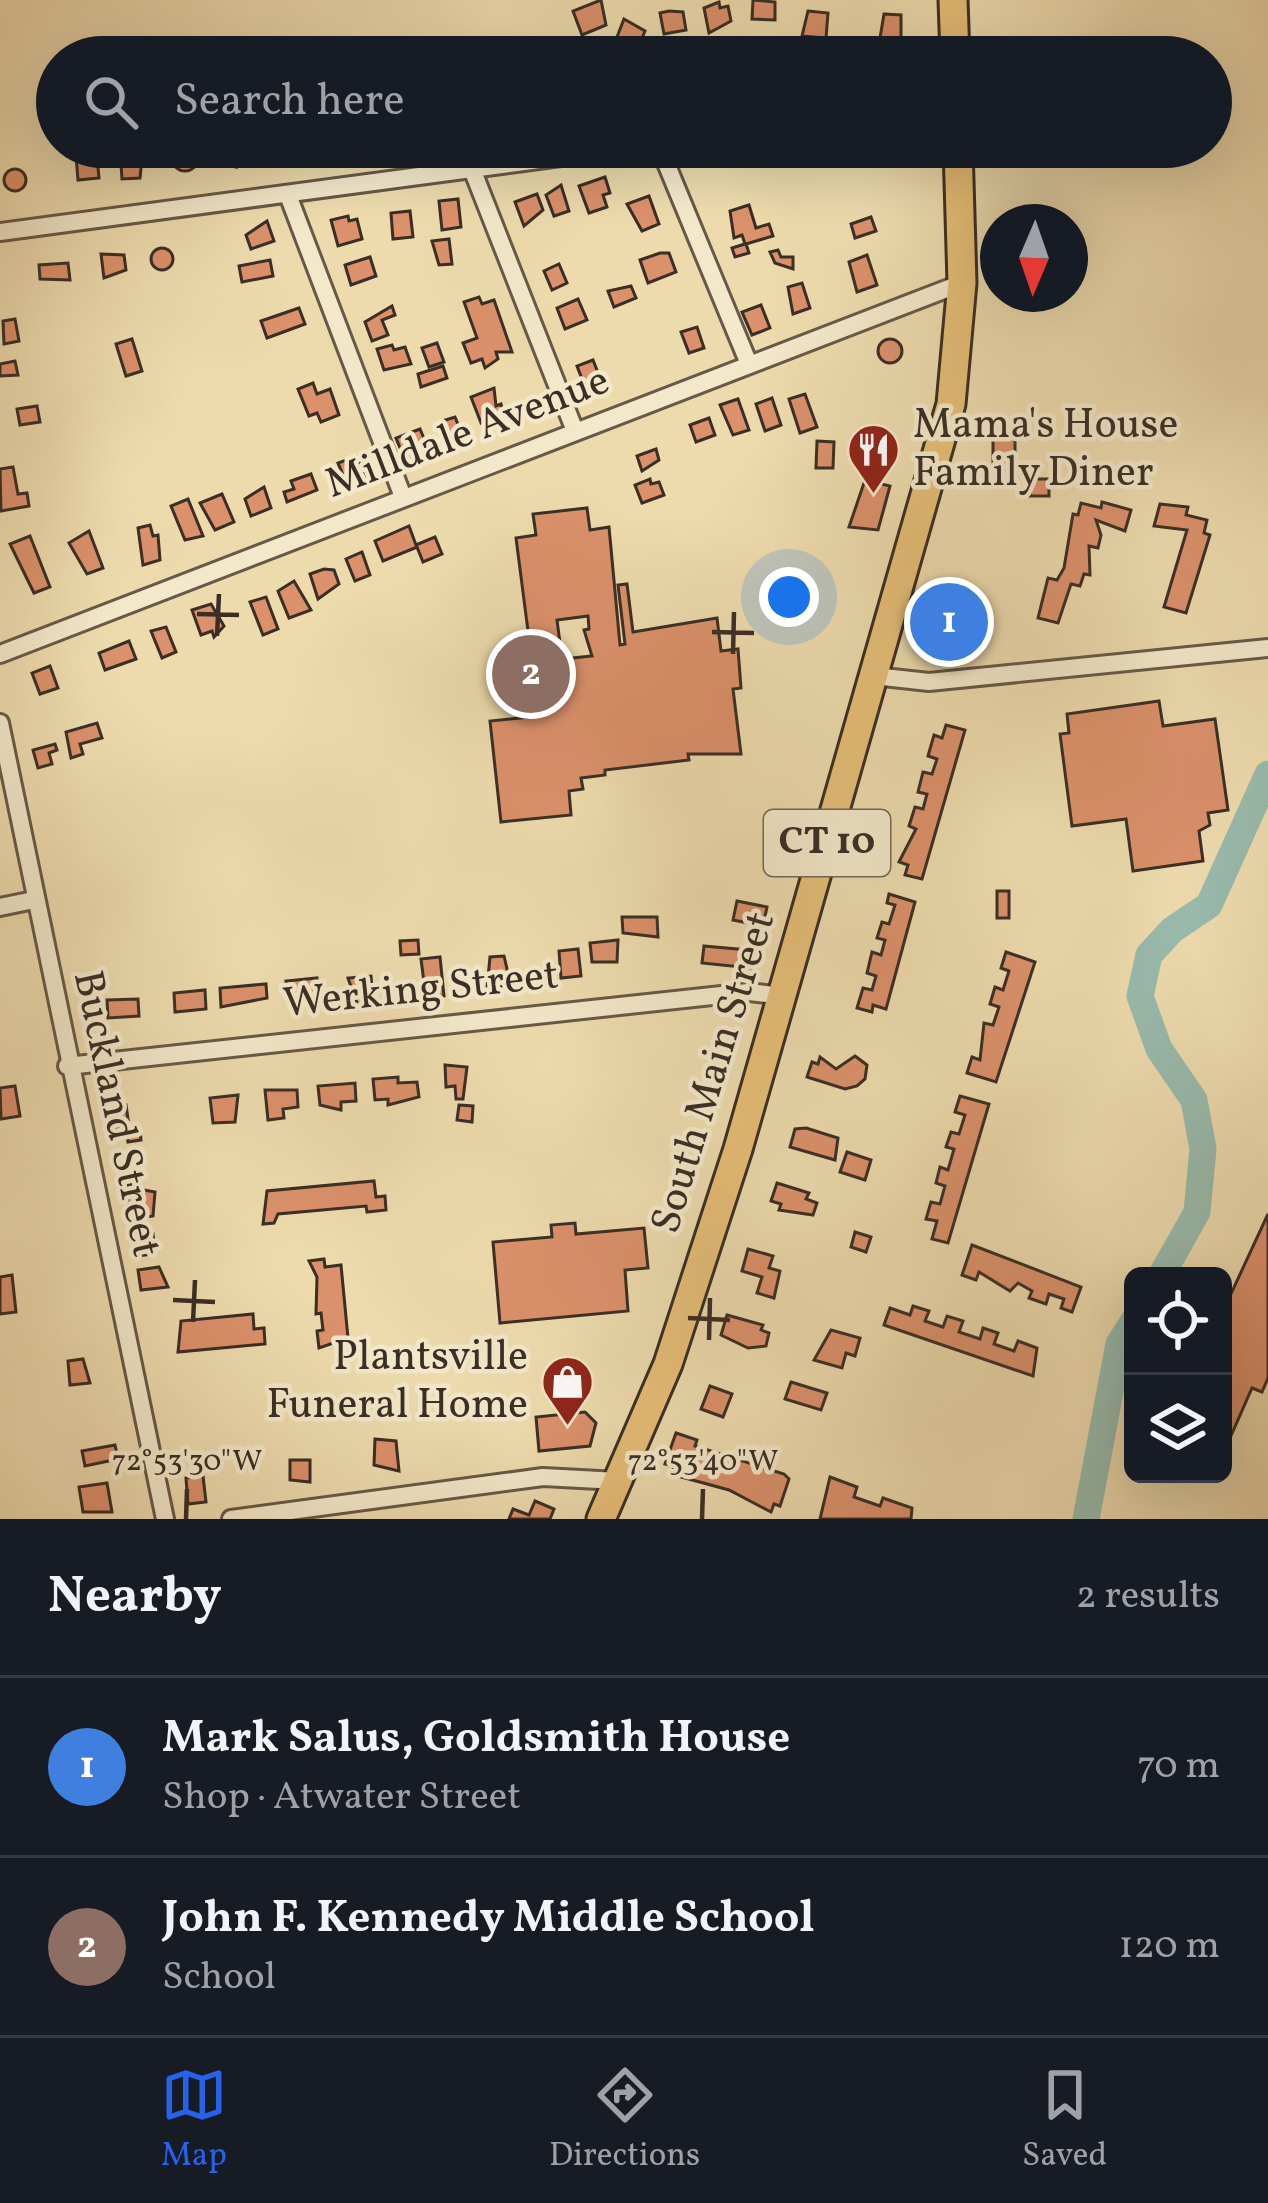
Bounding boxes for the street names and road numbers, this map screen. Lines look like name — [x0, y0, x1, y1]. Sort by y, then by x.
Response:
street label: Milldale Avenue — [318, 353, 618, 515]
road number: CT 10 — [764, 810, 890, 876]
street label: South Main Street — [638, 905, 792, 1241]
street label: Werking Street — [280, 947, 562, 1035]
street label: Buckland Street — [56, 965, 174, 1263]

